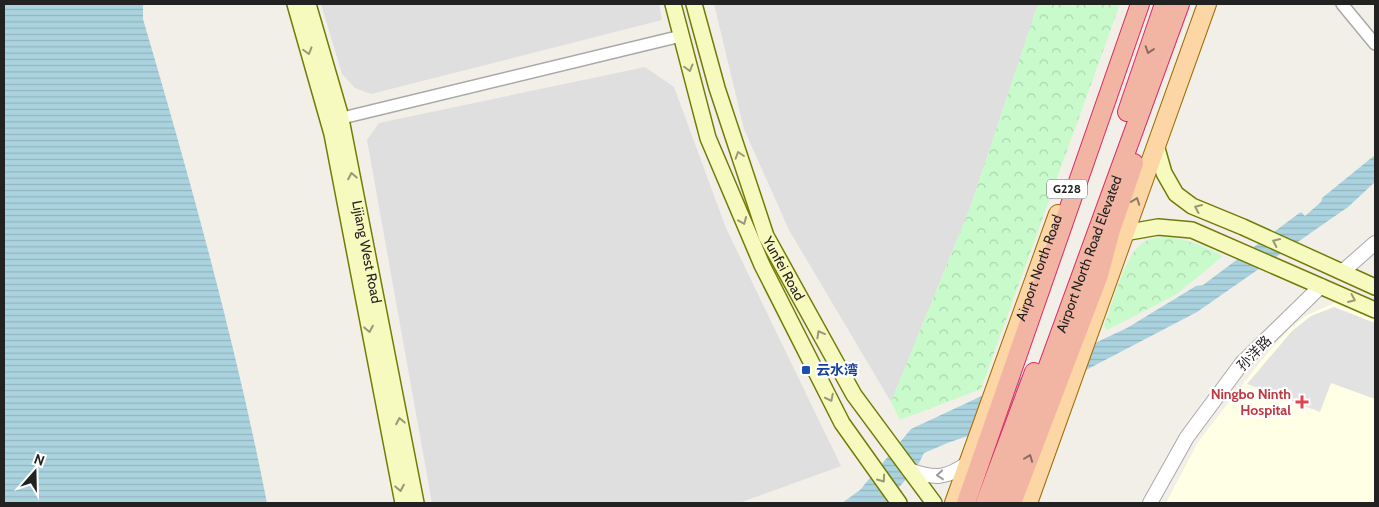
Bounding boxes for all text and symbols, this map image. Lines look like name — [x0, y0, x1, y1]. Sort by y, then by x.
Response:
one-way arrow — [1144, 45, 1154, 54]
one-way arrow — [302, 46, 313, 55]
one-way arrow — [684, 63, 694, 72]
one-way arrow — [735, 151, 745, 160]
one-way arrow — [347, 171, 358, 180]
street label: Airport North Road Elevated — [1052, 173, 1126, 335]
road number: G228 — [1047, 180, 1087, 198]
one-way arrow — [1130, 197, 1140, 206]
street label: Lijiang West Road — [348, 199, 386, 305]
one-way arrow — [1194, 204, 1203, 215]
street label: Airport North Road — [1011, 212, 1066, 323]
one-way arrow — [737, 216, 748, 225]
street label: Yunfei Road — [759, 232, 809, 304]
one-way arrow — [1272, 238, 1281, 249]
one-way arrow — [1347, 293, 1356, 304]
one-way arrow — [364, 324, 374, 333]
one-way arrow — [817, 331, 827, 340]
street label: 孙洋路 — [1233, 332, 1275, 374]
place label: 云水湾 — [816, 361, 858, 379]
marker: 云水湾 — [800, 364, 812, 376]
place label: Ningbo Ninth Hospital — [1211, 385, 1291, 419]
one-way arrow — [824, 393, 834, 402]
marker: Ningbo Ninth Hospital — [1295, 395, 1309, 409]
one-way arrow — [395, 417, 405, 425]
north arrow — [10, 447, 60, 497]
text: N — [32, 450, 47, 470]
one-way arrow — [1023, 454, 1033, 462]
one-way arrow — [935, 469, 943, 480]
one-way arrow — [876, 473, 885, 482]
one-way arrow — [394, 484, 405, 493]

